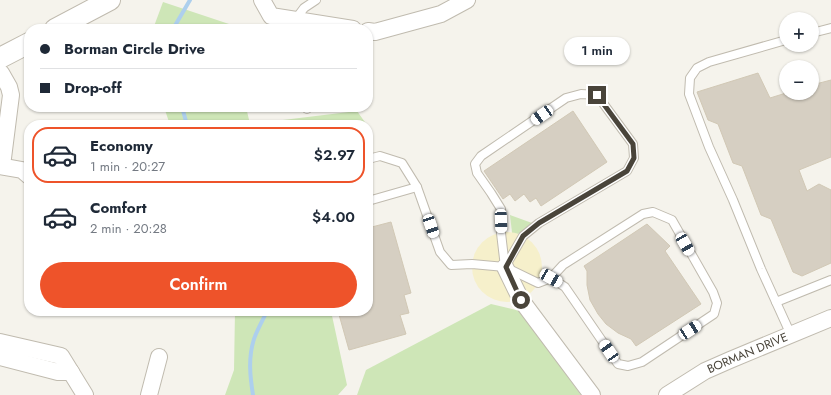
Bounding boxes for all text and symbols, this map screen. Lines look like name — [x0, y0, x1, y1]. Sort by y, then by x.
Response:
map controls — [779, 12, 819, 100]
button: + — [779, 12, 819, 52]
callout: 1 min — [564, 37, 630, 65]
text: Borman Circle Drive — [64, 38, 205, 60]
text: 1 min — [581, 41, 613, 60]
button: − — [779, 60, 819, 100]
text: Drop-off — [64, 77, 122, 99]
route end — [588, 86, 606, 104]
car — [529, 103, 555, 127]
text: Economy — [90, 135, 153, 157]
icon: car — [42, 137, 78, 173]
text: $2.97 — [314, 144, 355, 166]
text: 1 min · 20:27 — [90, 157, 165, 176]
text: Comfort — [90, 197, 147, 219]
icon: car — [42, 199, 78, 235]
text: $4.00 — [312, 206, 355, 228]
car — [495, 209, 507, 233]
car — [421, 213, 441, 239]
text: 2 min · 20:28 — [90, 219, 167, 238]
car — [674, 231, 696, 257]
button: Confirm — [40, 262, 357, 308]
car — [538, 267, 564, 289]
route start — [512, 291, 530, 309]
car — [677, 318, 703, 342]
street label: BORMAN DRIVE — [704, 328, 790, 378]
car — [597, 338, 621, 364]

